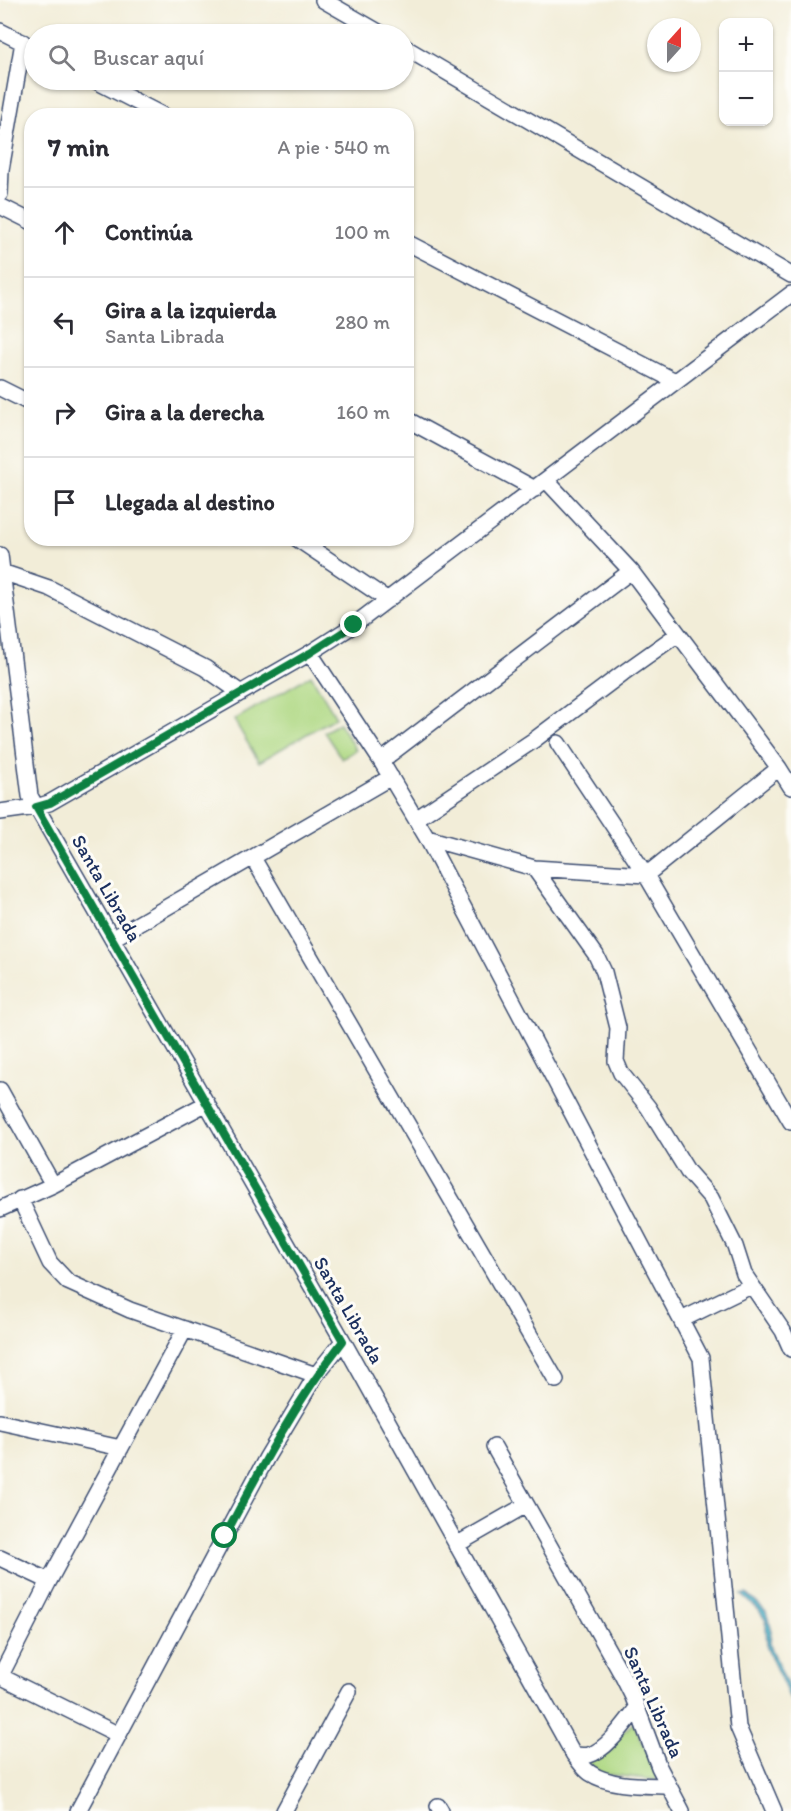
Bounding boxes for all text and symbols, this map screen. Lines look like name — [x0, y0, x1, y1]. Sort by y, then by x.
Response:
north arrow — [647, 18, 701, 72]
map controls — [719, 18, 773, 126]
button: + — [719, 18, 773, 72]
search box — [24, 24, 414, 90]
icon: search — [45, 41, 78, 74]
text: Buscar aquí — [93, 44, 204, 71]
button: − — [719, 72, 773, 126]
text: 7 min — [48, 131, 109, 163]
text: A pie · 540 m — [278, 135, 390, 159]
icon: ahead — [48, 216, 81, 249]
text: Continúa — [105, 219, 193, 246]
text: 100 m — [335, 220, 390, 244]
text: Gira a la izquierda — [105, 297, 276, 324]
icon: left — [48, 306, 81, 339]
text: 280 m — [335, 310, 390, 334]
text: Santa Librada — [105, 324, 224, 348]
icon: right — [48, 396, 81, 429]
text: Gira a la derecha — [105, 399, 264, 426]
text: 160 m — [337, 400, 390, 424]
icon: arrive — [48, 486, 81, 519]
text: Llegada al destino — [105, 489, 275, 516]
route end — [340, 611, 366, 637]
street label: Santa Librada — [67, 830, 147, 946]
street label: Santa Librada — [309, 1252, 389, 1368]
route start — [211, 1522, 237, 1548]
street label: Santa Librada — [619, 1643, 689, 1762]

